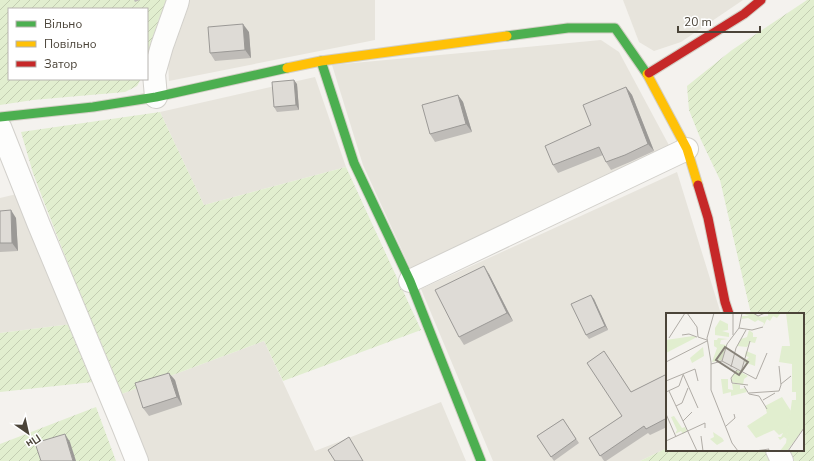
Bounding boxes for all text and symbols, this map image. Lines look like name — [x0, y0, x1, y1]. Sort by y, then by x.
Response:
legend — [8, 8, 148, 80]
scale bar — [678, 8, 760, 34]
text: 20 m — [684, 14, 712, 30]
text: Вільно — [44, 16, 82, 32]
text: Повільно — [44, 36, 97, 52]
text: Затор — [44, 56, 77, 72]
inset map — [666, 313, 804, 451]
north arrow — [8, 413, 48, 453]
text: Пн — [23, 430, 44, 451]

